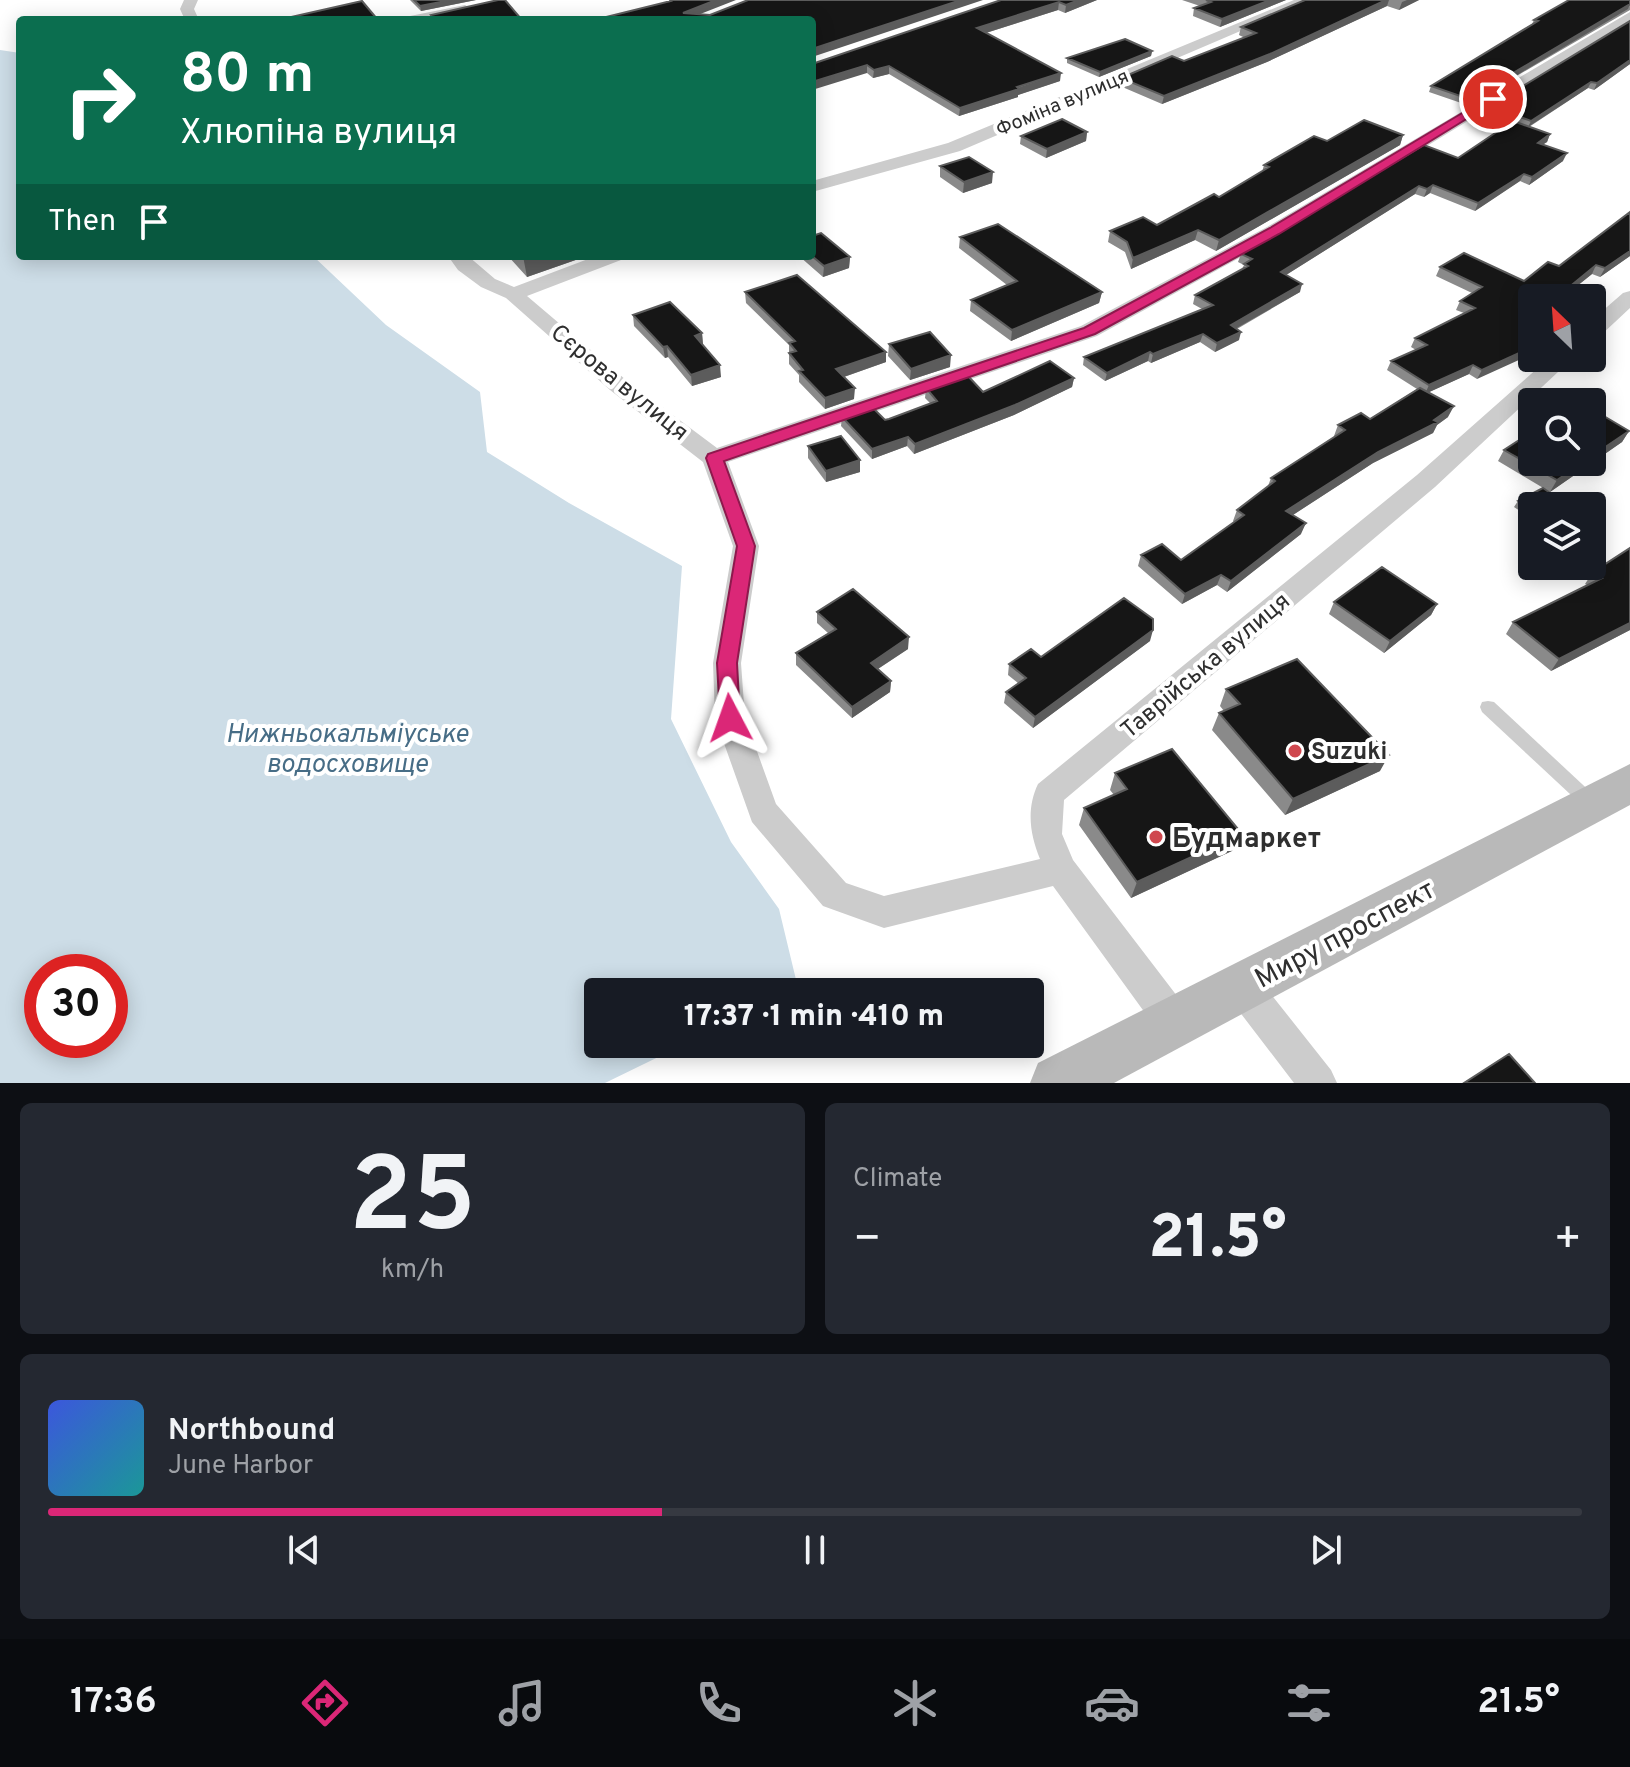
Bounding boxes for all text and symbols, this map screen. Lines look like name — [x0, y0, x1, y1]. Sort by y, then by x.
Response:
text: 80 m — [180, 42, 314, 112]
icon: right — [48, 48, 152, 152]
street label: Фоміна вулиця — [992, 64, 1133, 144]
pin — [1459, 65, 1527, 133]
icon: arrive — [1471, 77, 1515, 121]
text: Хлюпіна вулиця — [180, 111, 457, 157]
icon: arrive — [132, 200, 176, 244]
text: Then — [48, 204, 116, 241]
north arrow — [1518, 284, 1606, 372]
map controls — [1518, 284, 1606, 580]
street label: Сєрова вулиця — [544, 319, 694, 448]
button: search — [1518, 388, 1606, 476]
button: layers — [1518, 492, 1606, 580]
street label: Таврійська вулиця — [1116, 587, 1297, 746]
position arrow — [688, 676, 772, 760]
water label: Нижньокальміуське водосховище — [226, 719, 469, 782]
place label: Suzuki — [1311, 738, 1387, 768]
marker: Suzuki — [1286, 742, 1304, 760]
place label: Будмаркет — [1172, 822, 1321, 858]
marker: Будмаркет — [1147, 828, 1165, 846]
street label: Миру проспект — [1249, 873, 1442, 998]
speed limit sign: 30 — [24, 954, 128, 1058]
text: 17:37 · 1 min · 410 m — [684, 999, 944, 1036]
text: 25 — [349, 1136, 476, 1268]
text: Climate — [853, 1163, 942, 1196]
text: 21.5° — [1148, 1203, 1287, 1279]
text: − — [853, 1213, 881, 1269]
text: + — [1554, 1213, 1582, 1269]
text: km/h — [381, 1254, 444, 1287]
text: Northbound — [168, 1413, 335, 1450]
text: June Harbor — [168, 1450, 313, 1483]
icon: previous — [282, 1528, 326, 1572]
icon: pause — [793, 1528, 837, 1572]
icon: next — [1304, 1528, 1348, 1572]
icon: directions — [297, 1675, 353, 1731]
icon: music — [494, 1675, 550, 1731]
icon: phone — [691, 1675, 747, 1731]
icon: climate — [887, 1675, 943, 1731]
icon: car — [1084, 1675, 1140, 1731]
icon: filters — [1281, 1675, 1337, 1731]
text: 17:36 — [70, 1680, 157, 1726]
text: 21.5° — [1477, 1680, 1560, 1726]

